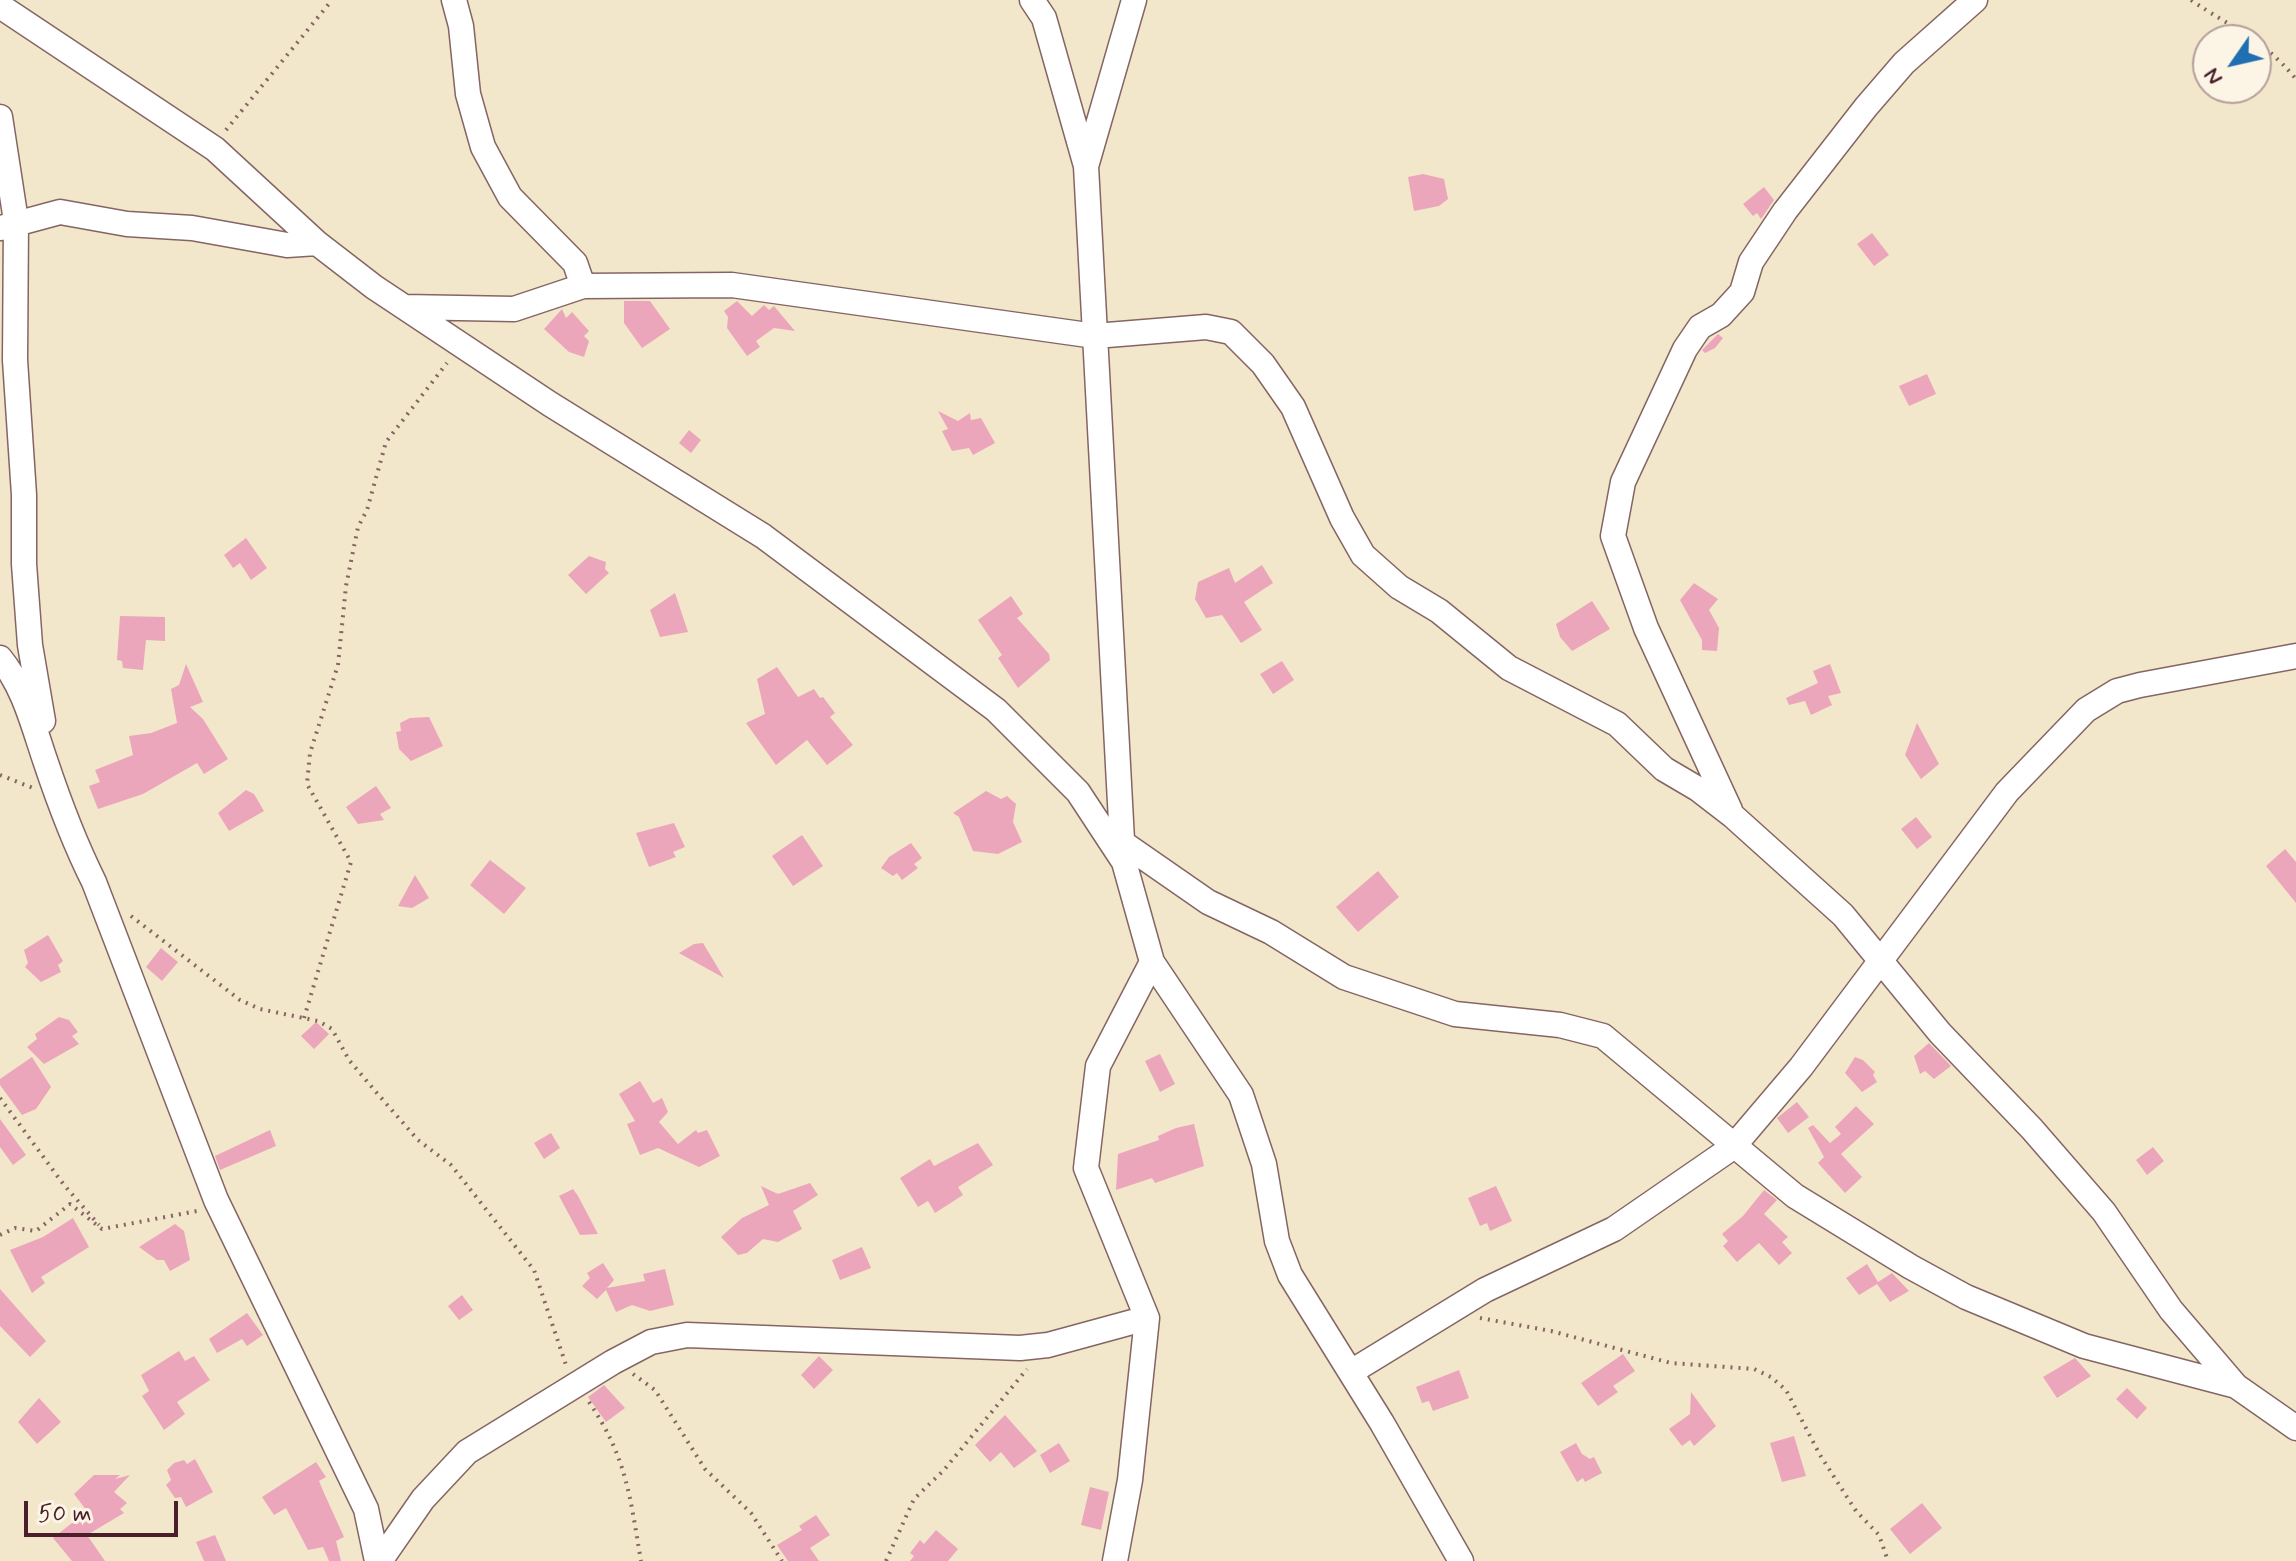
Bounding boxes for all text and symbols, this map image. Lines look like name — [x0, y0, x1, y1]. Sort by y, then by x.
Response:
north arrow — [2192, 24, 2272, 104]
text: N — [2198, 62, 2229, 90]
scale bar — [28, 1485, 182, 1535]
text: 50 m — [38, 1499, 92, 1530]

